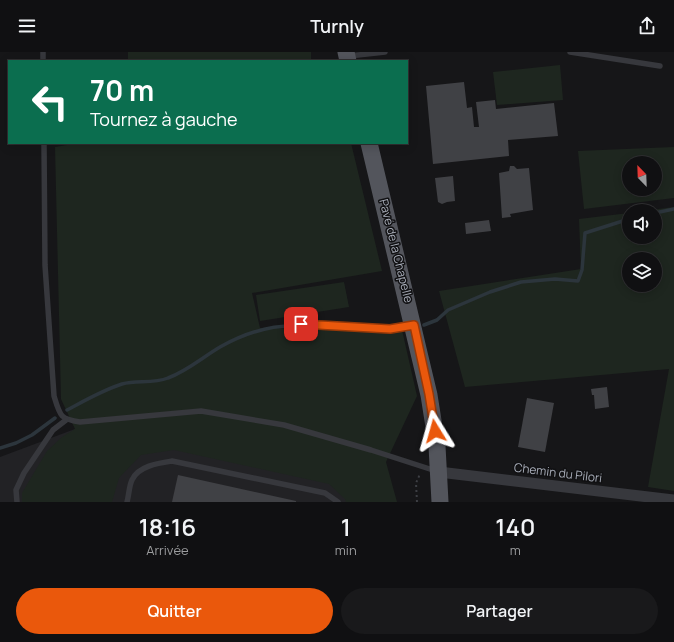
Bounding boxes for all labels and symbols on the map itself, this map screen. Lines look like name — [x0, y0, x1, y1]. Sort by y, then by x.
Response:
north arrow — [622, 156, 662, 196]
street label: Pavé de la Chapelle — [375, 197, 418, 305]
pin — [284, 307, 318, 341]
position arrow — [414, 410, 456, 452]
street label: Chemin du Pilori — [513, 459, 603, 486]

